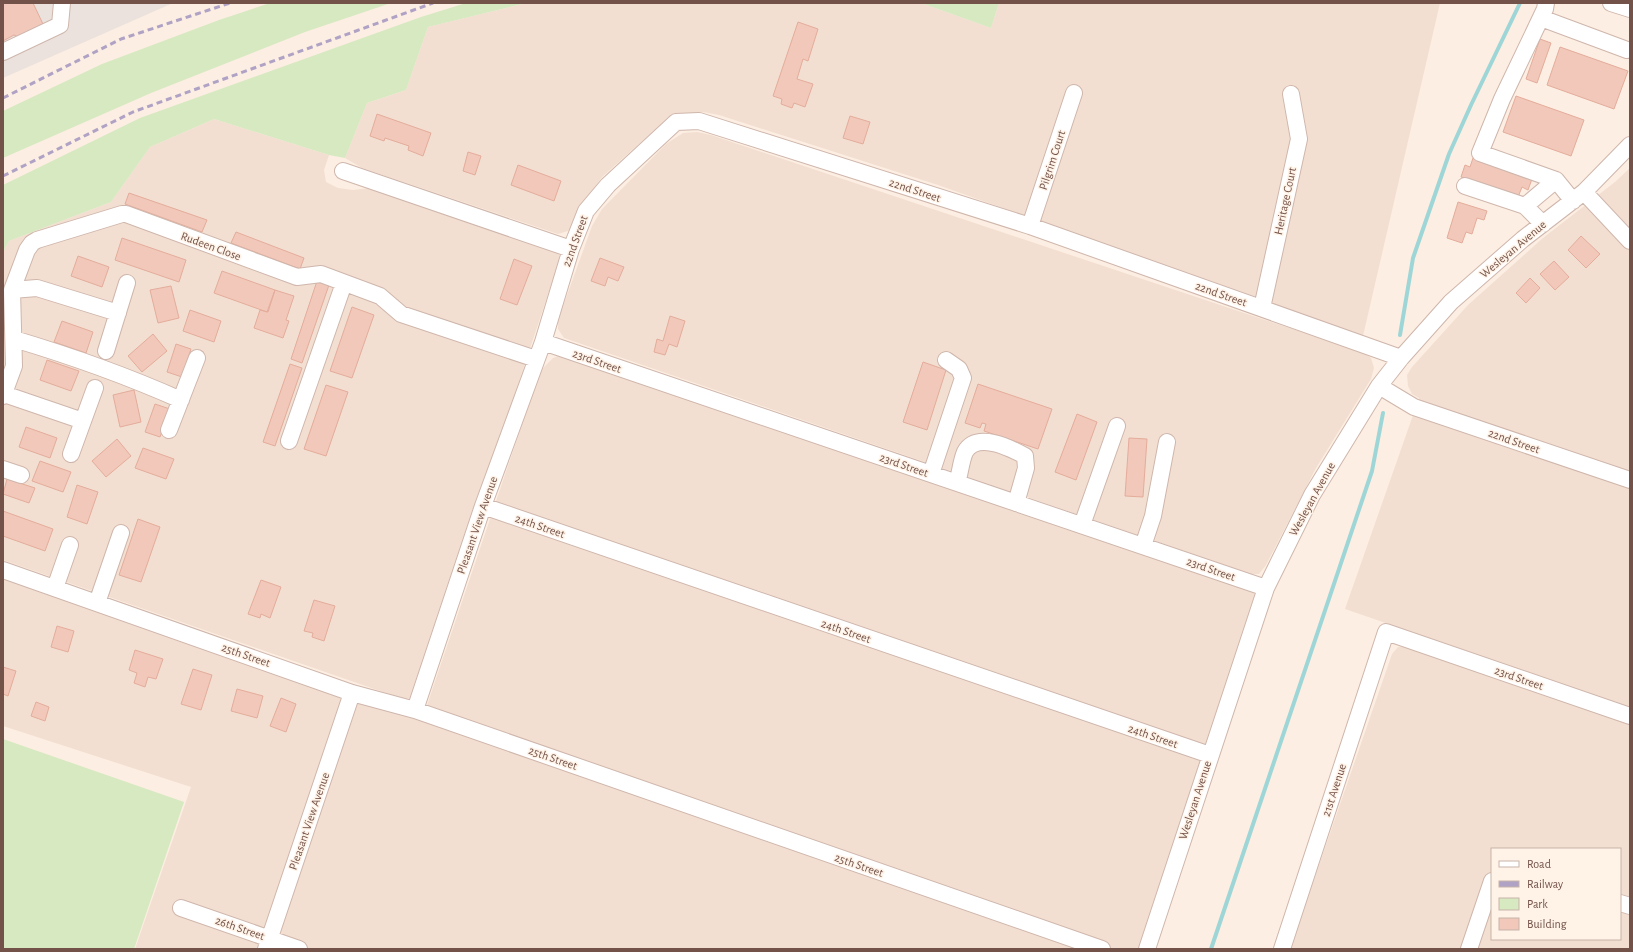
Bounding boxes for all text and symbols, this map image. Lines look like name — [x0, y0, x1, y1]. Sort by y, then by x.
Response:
street label: Pilgrim Court — [1037, 129, 1067, 191]
street label: Heritage Court — [1272, 166, 1298, 236]
street label: 22nd Street — [888, 176, 942, 204]
street label: 22nd Street — [560, 214, 590, 268]
street label: Wesleyan Avenue — [1478, 218, 1549, 281]
street label: Rudeen Close — [179, 230, 243, 262]
street label: 22nd Street — [1194, 280, 1248, 308]
street label: 23rd Street — [571, 347, 623, 375]
street label: 22nd Street — [1487, 427, 1541, 455]
street label: 23rd Street — [878, 451, 930, 479]
street label: Wesleyan Avenue — [1287, 460, 1338, 538]
street label: Pleasant View Avenue — [455, 475, 499, 575]
street label: 24th Street — [514, 512, 566, 540]
street label: 23rd Street — [1185, 555, 1237, 583]
street label: 24th Street — [820, 617, 872, 645]
street label: 25th Street — [220, 641, 272, 669]
street label: 23rd Street — [1493, 664, 1545, 692]
street label: 24th Street — [1127, 722, 1179, 750]
street label: 25th Street — [527, 744, 579, 772]
street label: Wesleyan Avenue — [1177, 759, 1214, 841]
street label: 21st Avenue — [1320, 762, 1348, 818]
street label: Pleasant View Avenue — [287, 771, 331, 871]
legend — [1491, 848, 1621, 940]
street label: 25th Street — [833, 851, 885, 879]
text: Road — [1527, 858, 1551, 870]
text: Railway — [1527, 878, 1563, 891]
text: Park — [1527, 898, 1548, 910]
street label: 26th Street — [214, 914, 266, 942]
text: Building — [1527, 918, 1567, 930]

